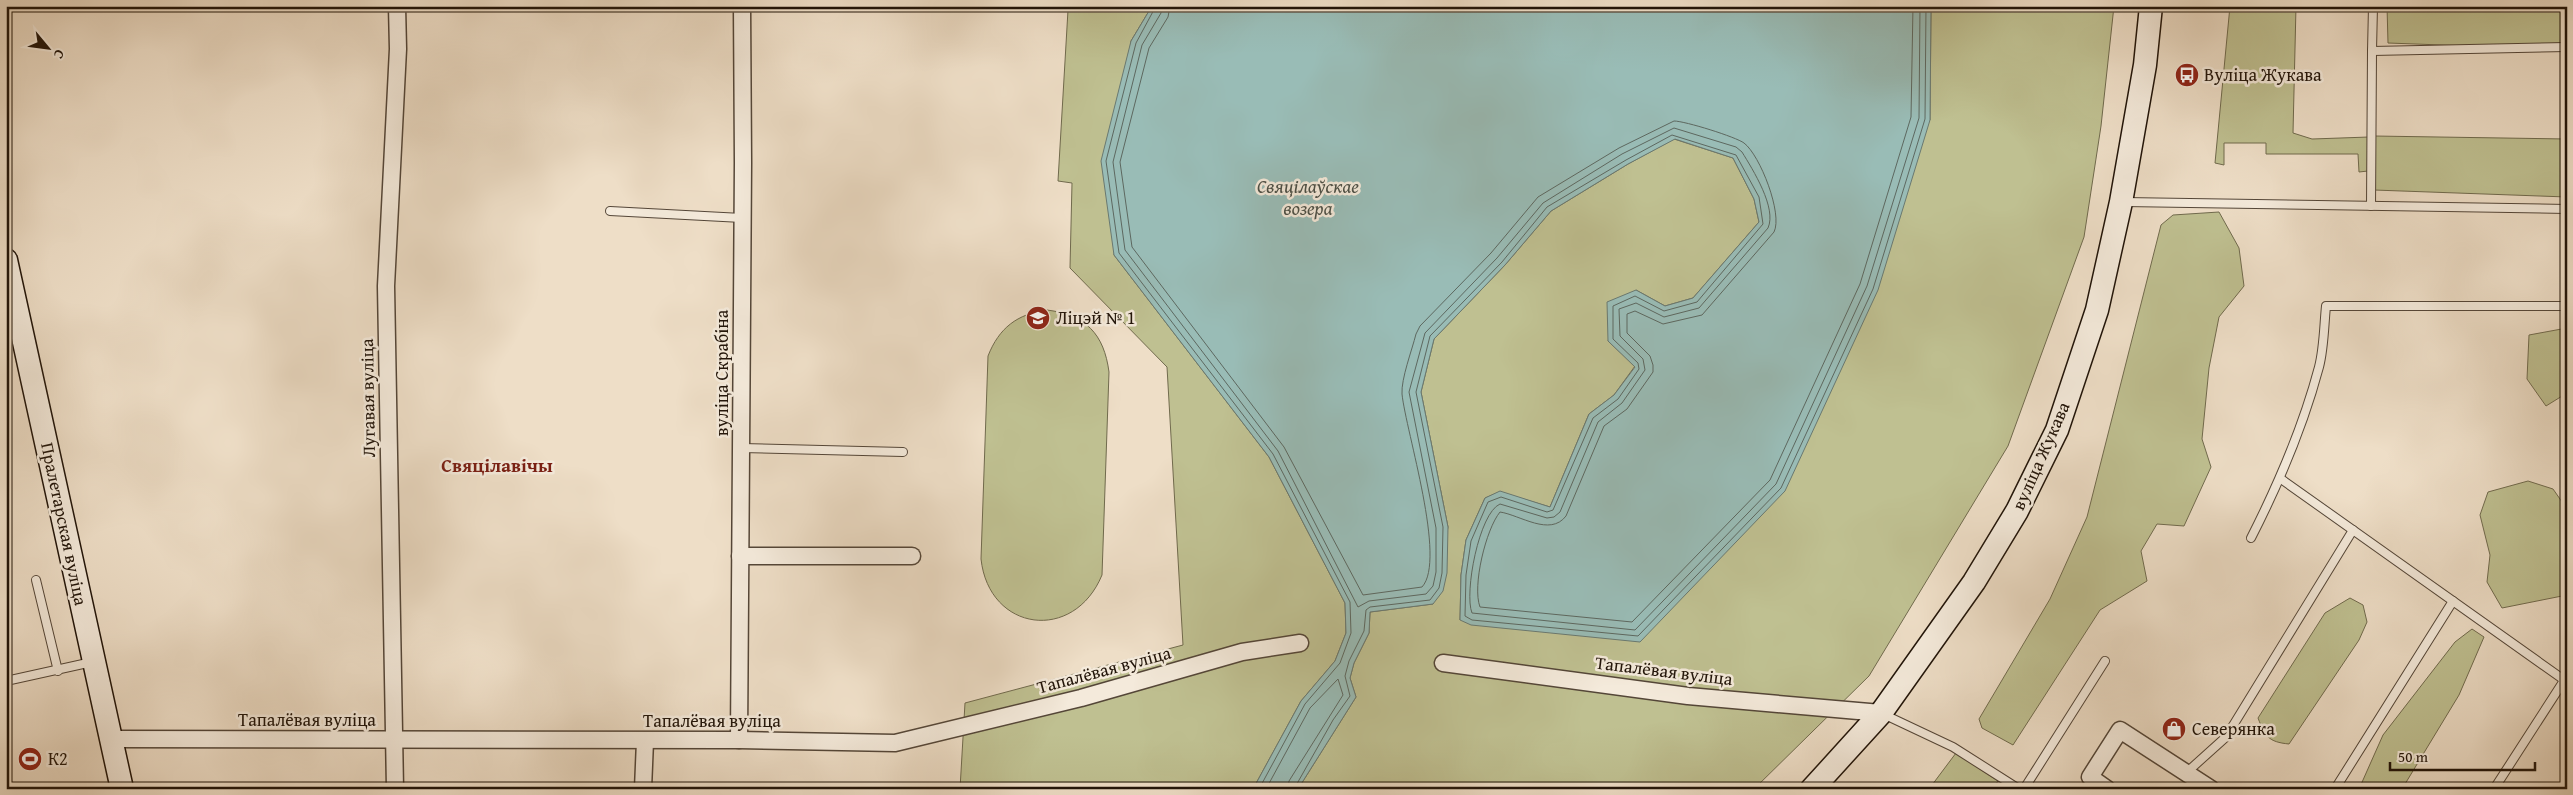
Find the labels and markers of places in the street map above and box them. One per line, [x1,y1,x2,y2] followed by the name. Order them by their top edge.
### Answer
[2204,61,2322,88] place label: Вуліца Жукава
[2174,62,2200,88] bus stop icon: Вуліца Жукава
[1056,304,1135,331] place label: Ліцэй № 1
[1025,305,1051,331] school or university icon: Ліцэй № 1
[2192,715,2275,742] place label: Северянка
[2161,716,2187,742] shop icon: Северянка
[48,745,68,772] place label: К2
[17,746,43,772] sports icon: К2

